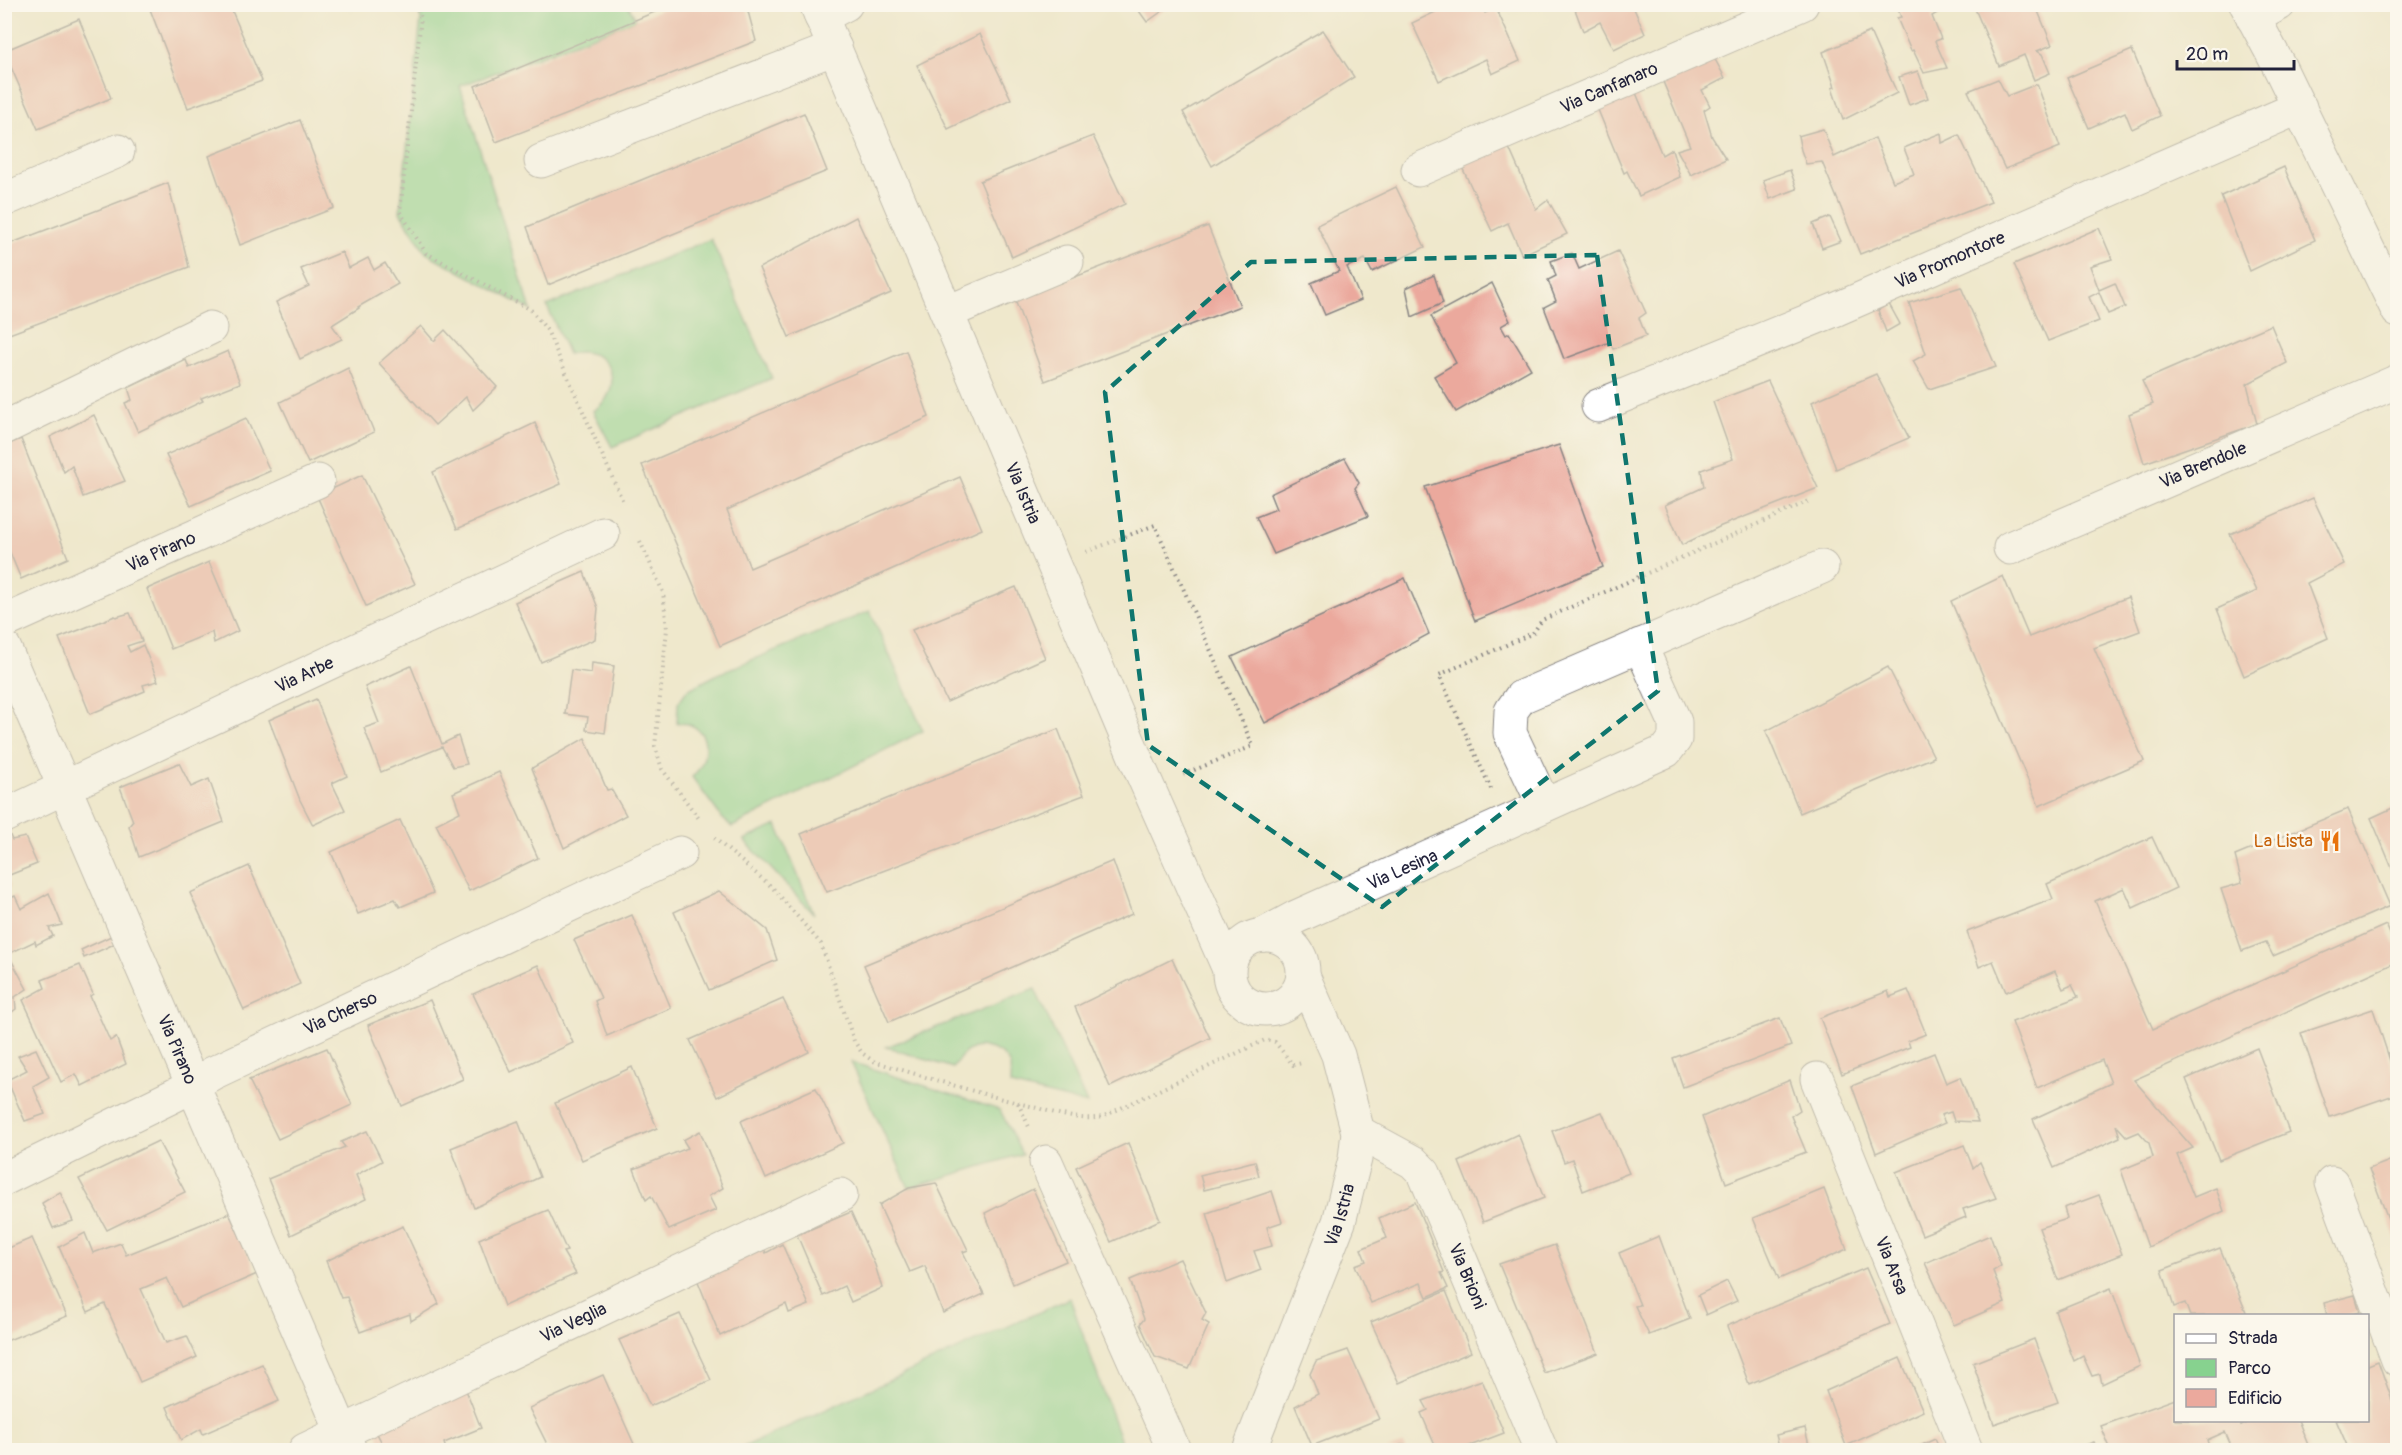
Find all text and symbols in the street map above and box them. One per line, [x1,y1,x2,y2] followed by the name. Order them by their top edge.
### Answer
[2177,33,2294,71] scale bar
[2186,43,2228,66] text: 20 m
[1557,57,1662,119] street label: Via Canfanaro
[1891,226,2009,294] street label: Via Promontore
[2156,437,2250,494] street label: Via Brendole
[999,459,1046,527] street label: Via Istria
[123,526,200,578] street label: Via Pirano
[272,651,338,699] street label: Via Arbe
[2318,829,2342,853] restaurant icon: La Lista
[2254,830,2313,853] place label: La Lista
[1364,844,1441,896] street label: Via Lesina
[300,986,381,1041] street label: Via Cherso
[152,1011,202,1088] street label: Via Pirano
[1319,1181,1360,1250] street label: Via Istria
[1869,1233,1913,1298] street label: Via Arsa
[1443,1240,1491,1312] street label: Via Brioni
[536,1297,610,1348] street label: Via Veglia
[2174,1314,2369,1422] legend
[2228,1327,2278,1350] text: Strada
[2228,1357,2271,1380] text: Parco
[2228,1387,2282,1410] text: Edificio

